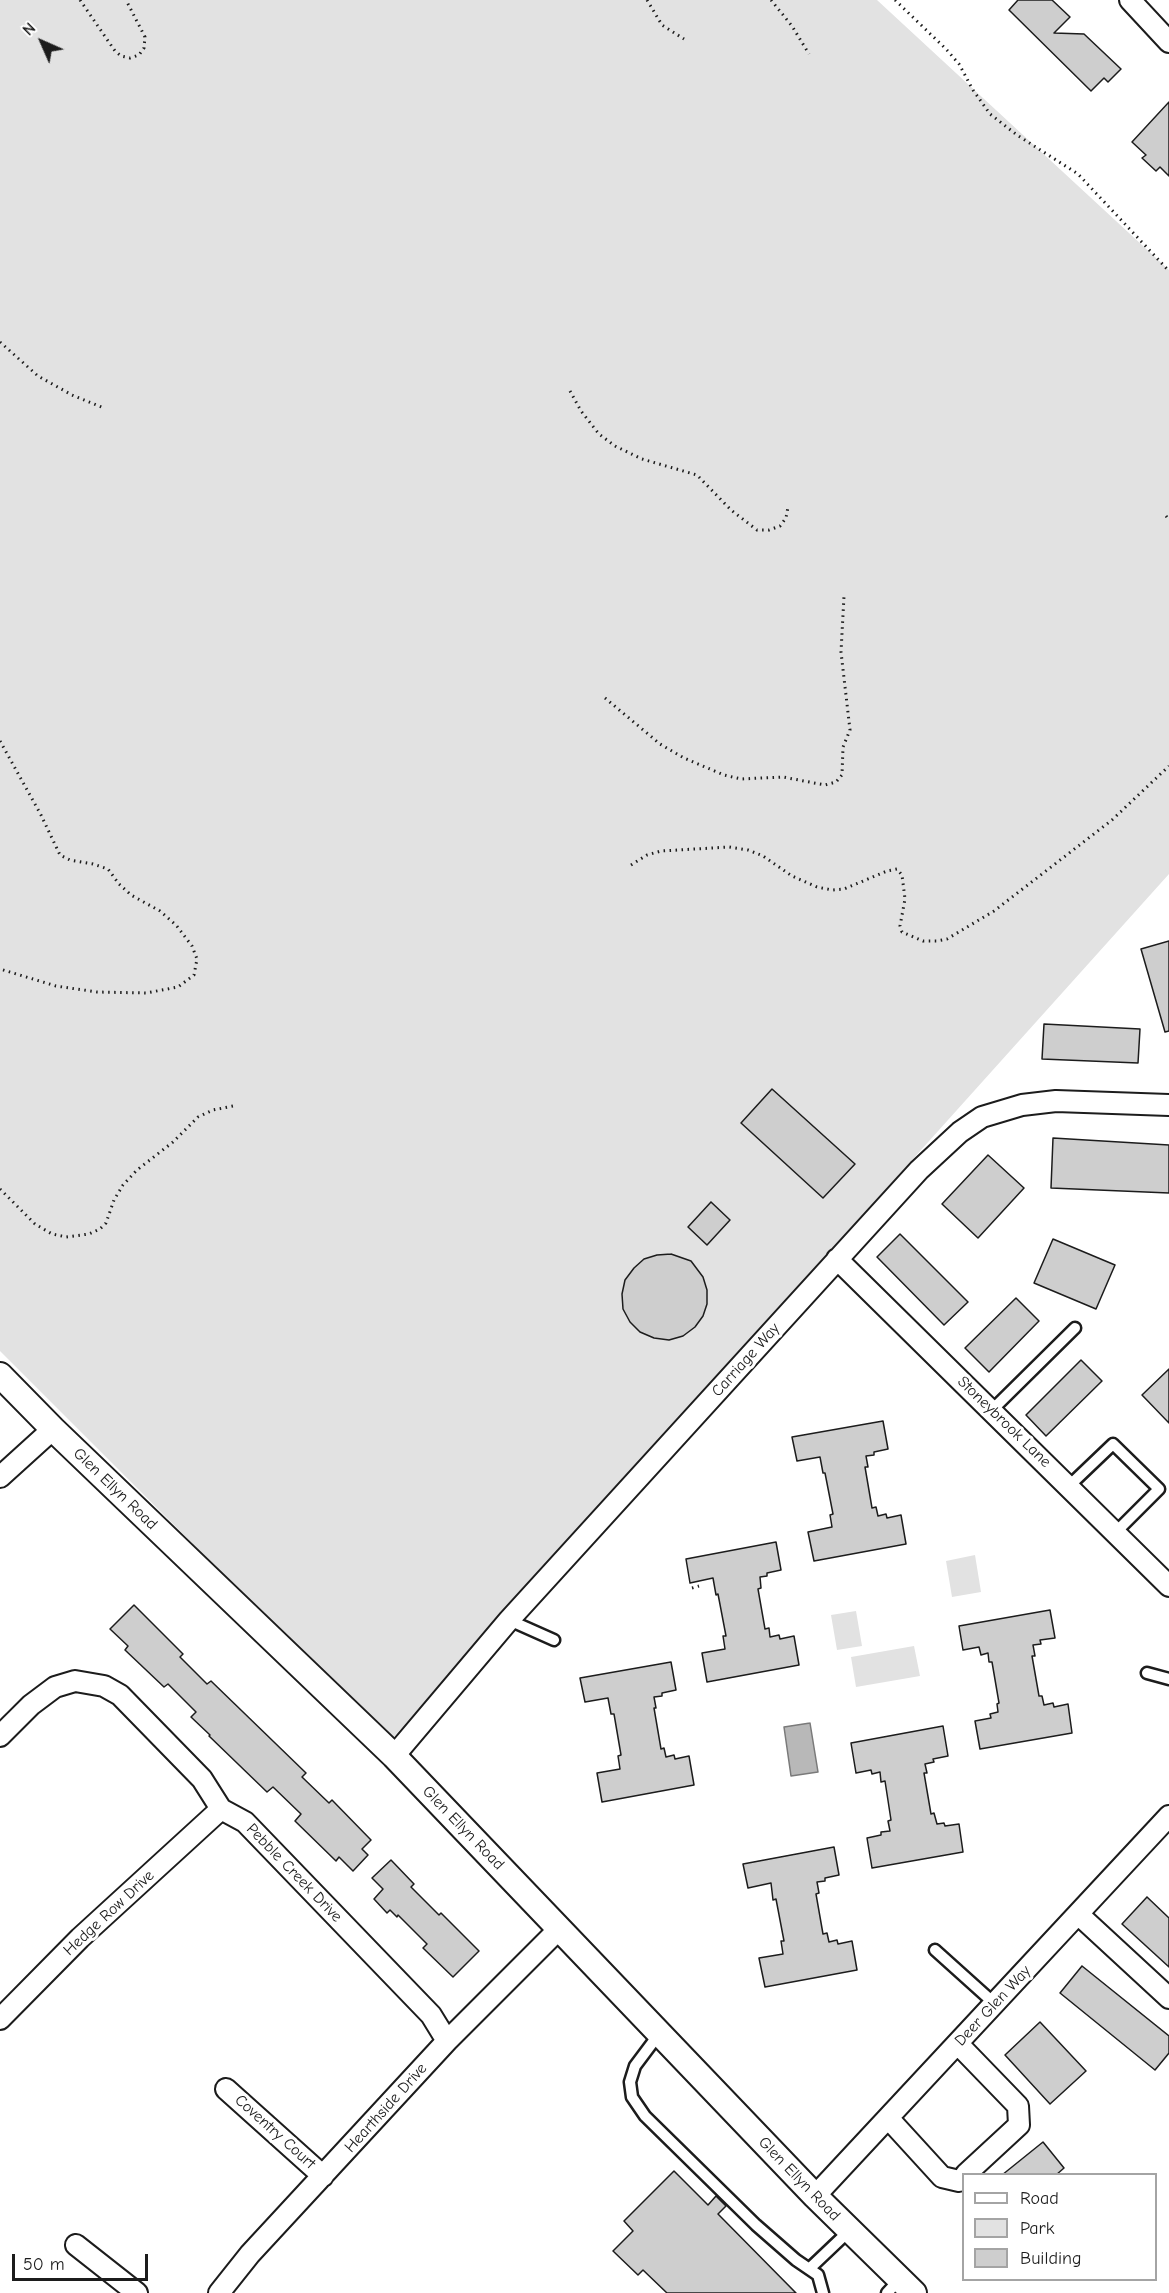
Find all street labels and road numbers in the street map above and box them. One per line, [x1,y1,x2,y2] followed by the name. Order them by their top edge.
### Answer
[708,1319,784,1401] street label: Carriage Way
[953,1372,1055,1472] street label: Stoneybrook Lane
[69,1444,161,1534] street label: Glen Ellyn Road
[418,1782,508,1874] street label: Glen Ellyn Road
[242,1820,346,1926] street label: Pebble Creek Drive
[60,1866,158,1960] street label: Hedge Row Drive
[951,1962,1035,2050] street label: Deer Glen Way
[341,2059,431,2157] street label: Hearthside Drive
[231,2091,319,2173] street label: Coventry Court
[754,2133,844,2225] street label: Glen Ellyn Road

